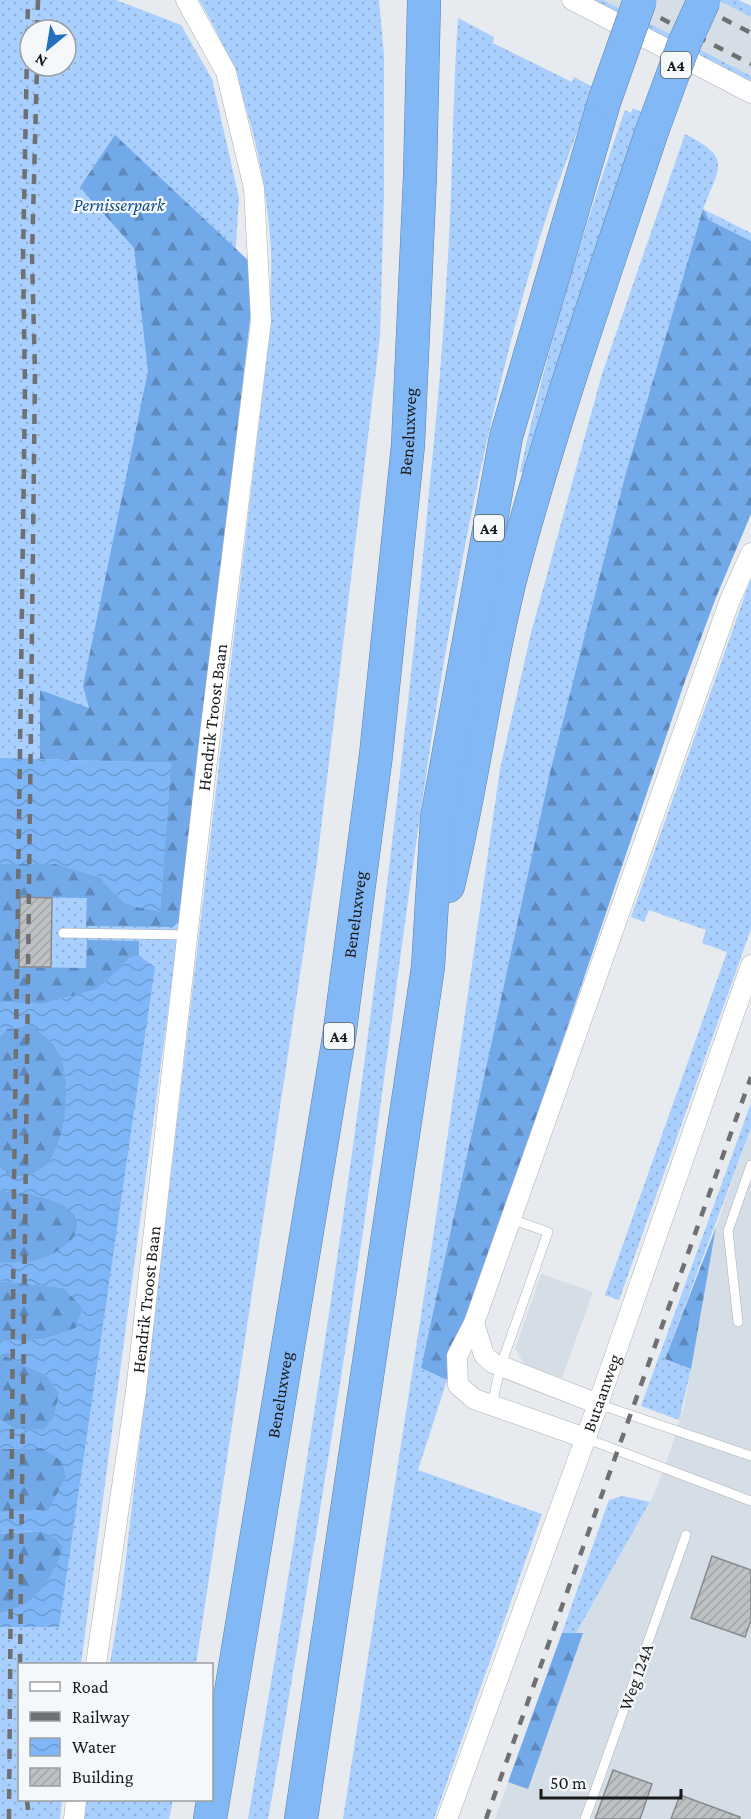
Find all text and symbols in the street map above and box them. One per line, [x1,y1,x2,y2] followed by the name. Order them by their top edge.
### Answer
[18,18,78,78] north arrow
[32,50,50,71] text: N
[661,52,691,78] road number: A4
[73,195,166,215] park label: Pernisserpark
[395,387,421,476] street label: Beneluxweg
[474,515,504,541] road number: A4
[194,642,231,792] street label: Hendrik Troost Baan
[339,870,371,959] street label: Beneluxweg
[324,1023,354,1049] road number: A4
[128,1224,165,1374] street label: Hendrik Troost Baan
[263,1350,297,1440] street label: Beneluxweg
[579,1351,625,1435] street label: Butaanweg
[615,1640,658,1713] street label: Weg 124A
[18,1663,213,1801] legend
[72,1677,109,1697] text: Road
[72,1707,130,1727] text: Railway
[72,1737,117,1757] text: Water
[541,1762,680,1800] scale bar
[72,1767,134,1787] text: Building
[550,1773,587,1793] text: 50 m

